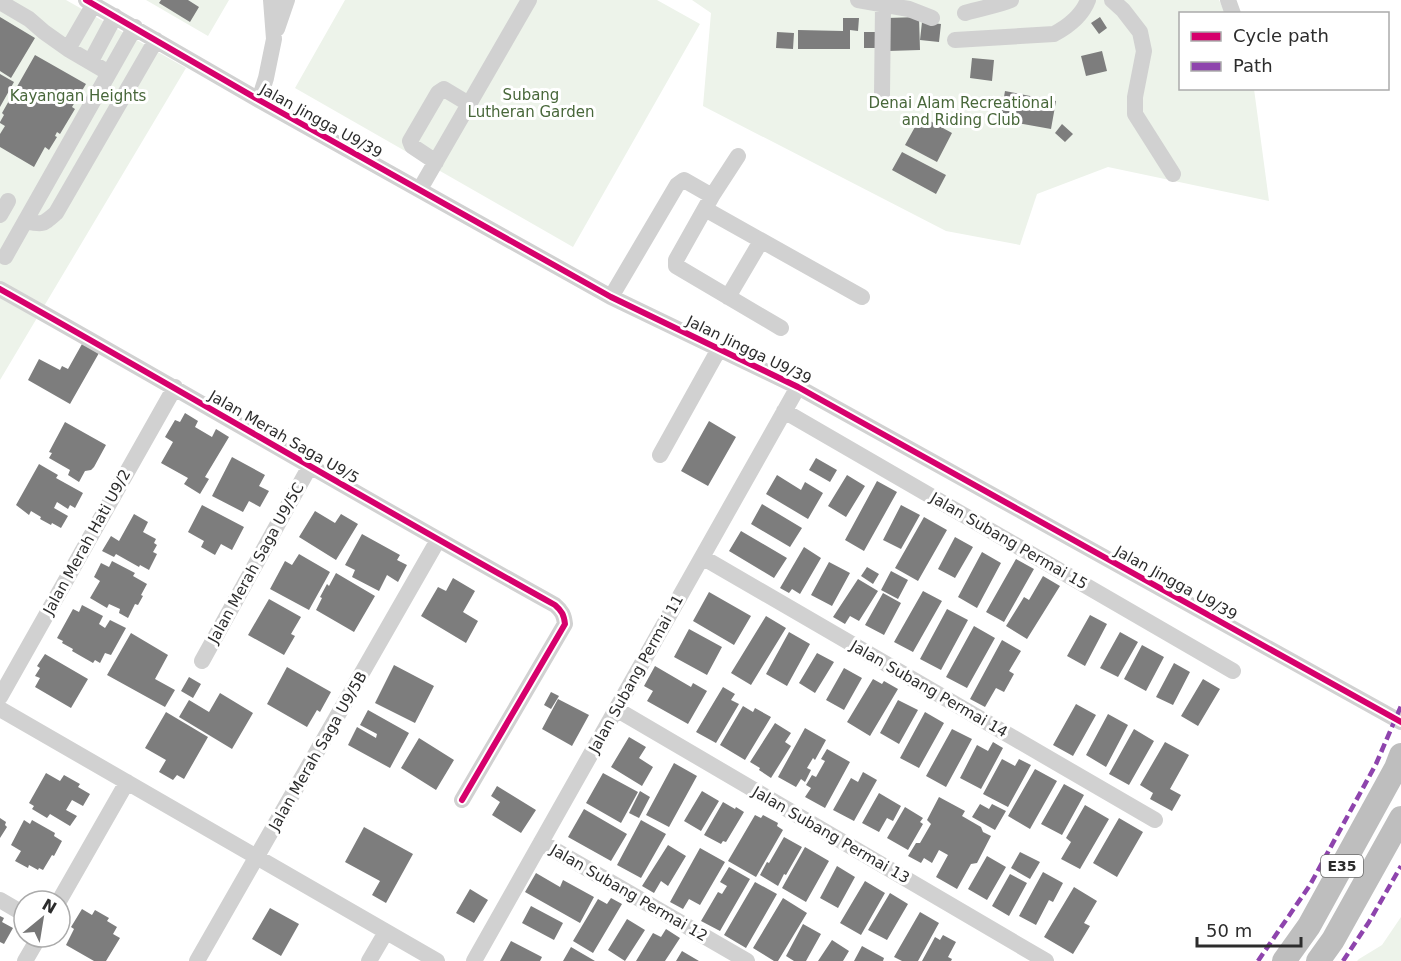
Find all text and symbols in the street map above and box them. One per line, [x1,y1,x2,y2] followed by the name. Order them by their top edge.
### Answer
[1179,12,1389,90] legend
[1233,25,1329,46] text: Cycle path
[1233,55,1273,76] text: Path
[256,79,385,162] street label: Jalan Jingga U9/39
[468,86,594,121] park label: Subang Lutheran Garden
[10,87,147,105] park label: Kayangan Heights
[869,94,1054,129] park label: Denai Alam Recreational and Riding Club
[683,311,815,388] street label: Jalan Jingga U9/39
[205,386,362,487] street label: Jalan Merah Saga U9/5
[39,466,134,619] street label: Jalan Merah Hati U9/2
[204,480,308,647] street label: Jalan Merah Saga U9/5C
[926,488,1091,593] street label: Jalan Subang Permai 15
[1111,541,1240,624] street label: Jalan Jingga U9/39
[584,592,687,757] street label: Jalan Subang Permai 11
[846,636,1011,741] street label: Jalan Subang Permai 14
[265,668,371,835] street label: Jalan Merah Saga U9/5B
[748,782,913,887] street label: Jalan Subang Permai 13
[546,840,711,945] street label: Jalan Subang Permai 12
[1321,855,1363,877] road number: E35
[12,889,72,949] north arrow
[39,895,60,918] text: N
[1197,910,1300,948] scale bar
[1206,920,1252,941] text: 50 m

